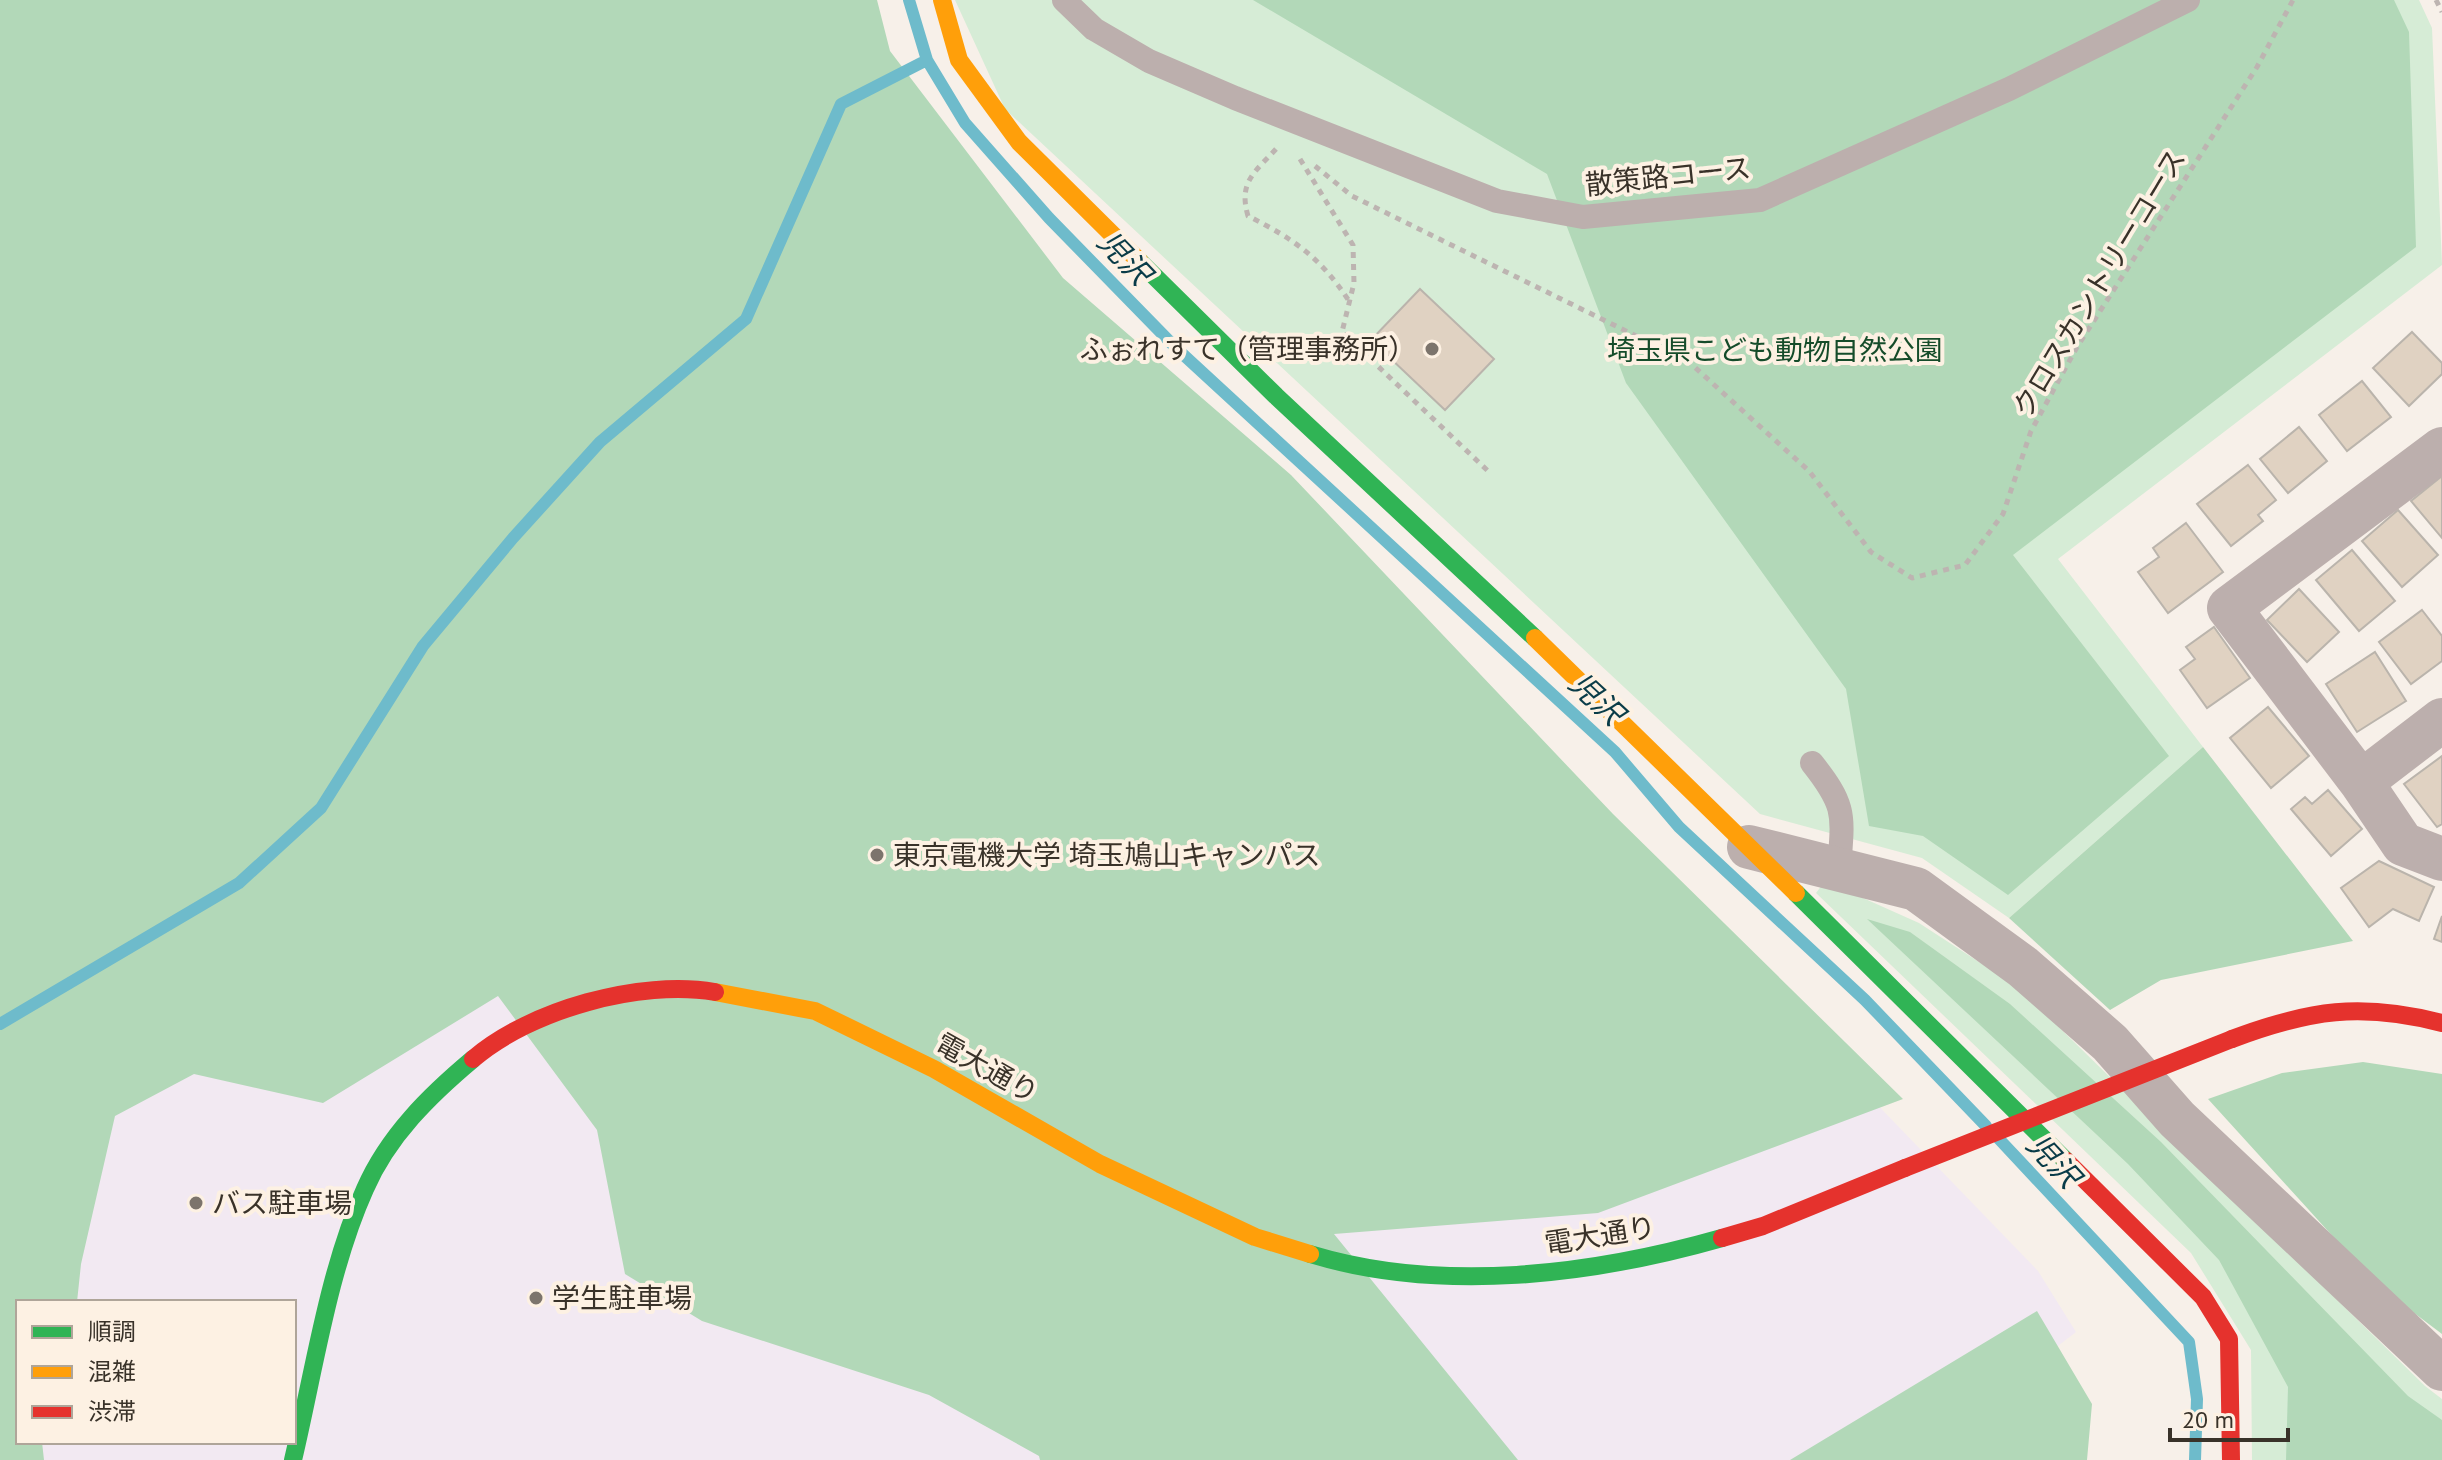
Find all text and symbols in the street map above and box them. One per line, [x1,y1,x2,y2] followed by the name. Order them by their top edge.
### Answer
[2004,142,2193,424] street label: クロスカントリーコース
[1583,148,1753,203] street label: 散策路コース
[1090,222,1163,295] water label: 児沢
[1080,330,1416,367] place label: ふぉれすて（管理事務所）
[1607,331,1943,368] park label: 埼玉県こども動物自然公園
[1423,340,1441,358] marker: ふぉれすて（管理事務所）
[1562,663,1635,735] water label: 児沢
[893,836,1320,873] place label: 東京電機大学 埼玉鳩山キャンパス
[868,846,886,864] marker: 東京電機大学 埼玉鳩山キャンパス
[929,1024,1045,1111] street label: 電大通り
[2019,1125,2092,1198] water label: 児沢
[212,1184,352,1221] place label: バス駐車場
[187,1194,205,1212] marker: バス駐車場
[1542,1207,1658,1262] street label: 電大通り
[552,1279,692,1316] place label: 学生駐車場
[527,1289,545,1307] marker: 学生駐車場
[16,1300,296,1444] legend
[88,1316,136,1347] text: 順調
[88,1356,136,1387] text: 混雑
[2170,1392,2288,1442] scale bar
[88,1396,136,1427] text: 渋滞
[2182,1404,2234,1435] text: 20 m

